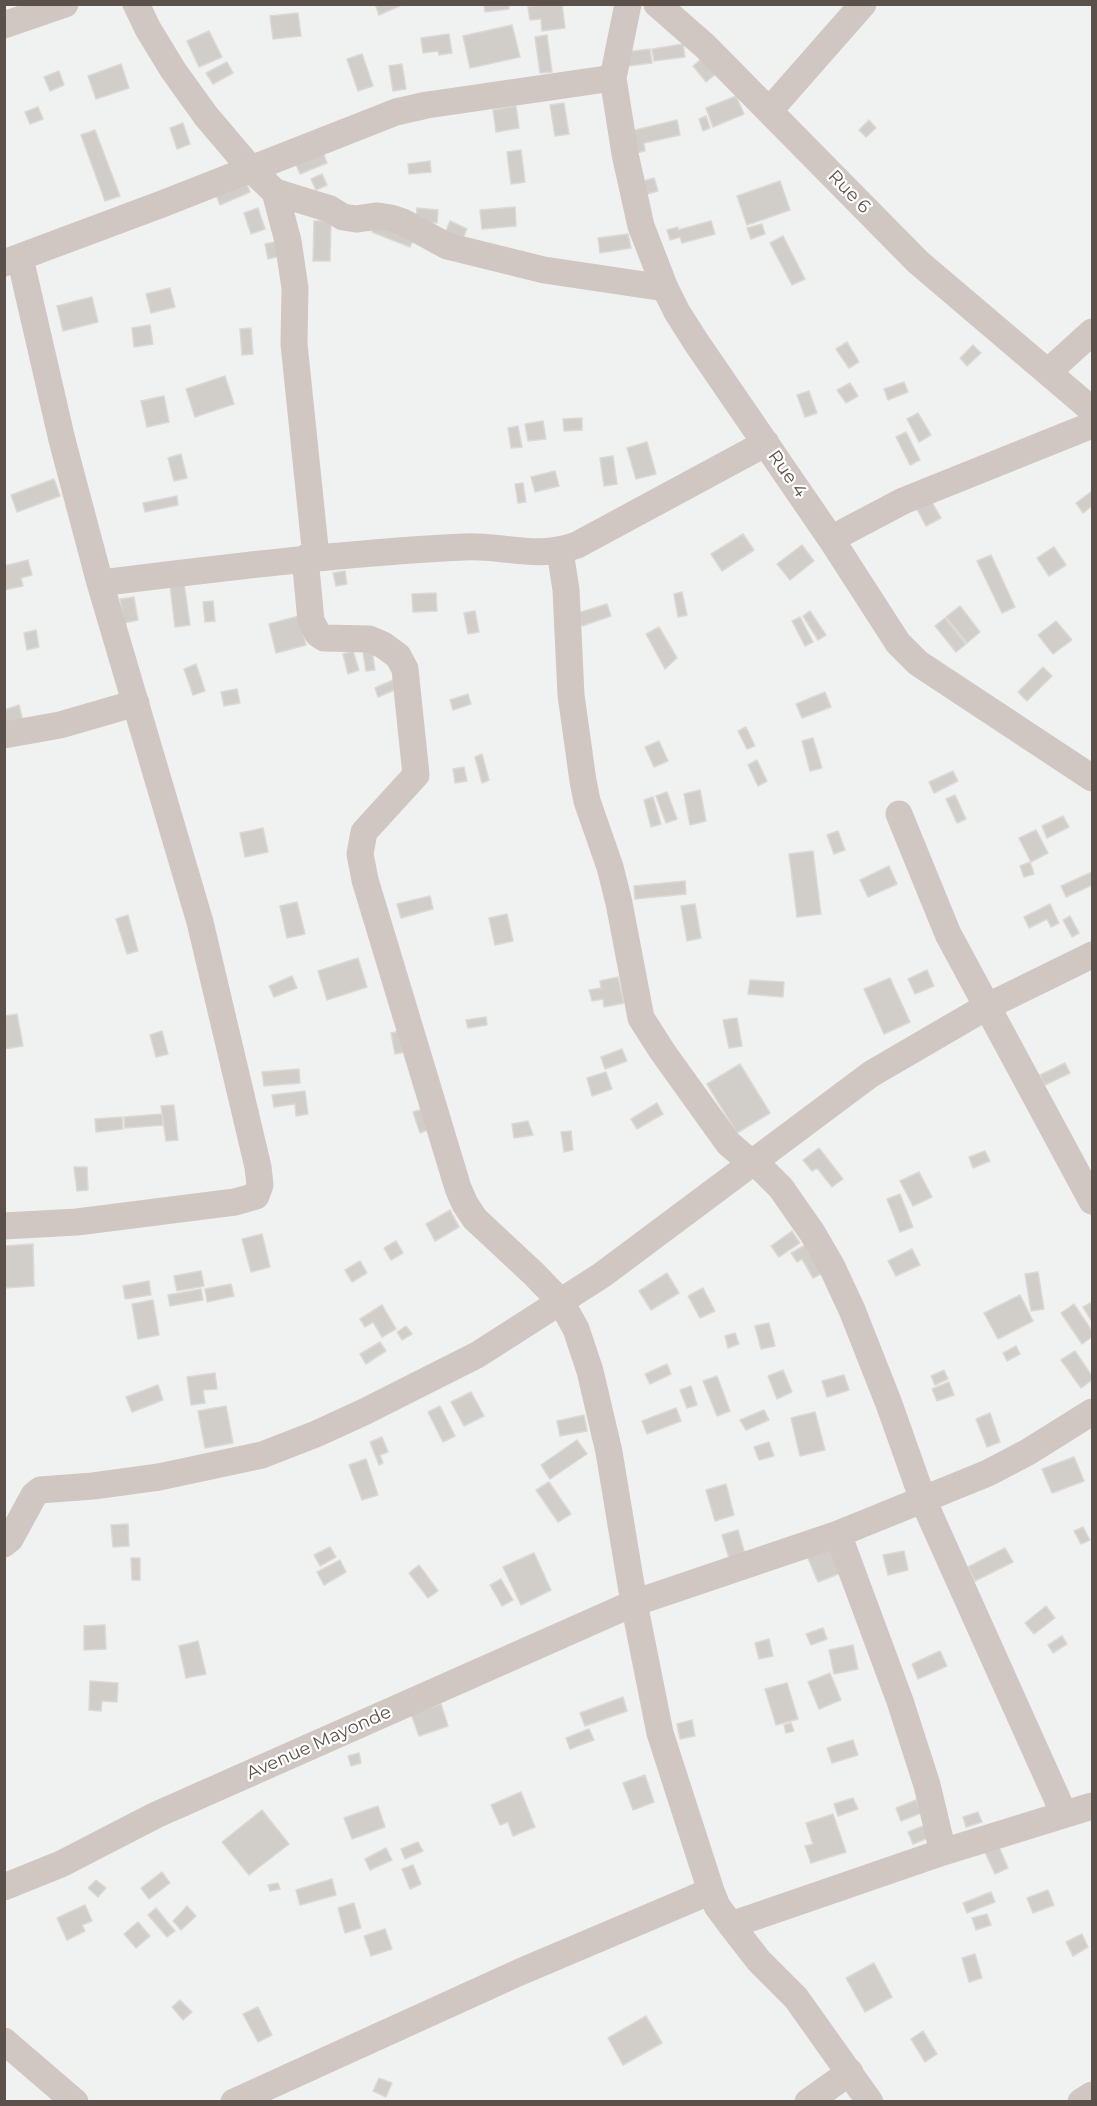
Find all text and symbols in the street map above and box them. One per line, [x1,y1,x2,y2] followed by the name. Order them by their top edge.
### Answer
[823,166,875,218] street label: Rue 6
[763,446,811,502] street label: Rue 4
[243,1701,395,1785] street label: Avenue Mayonde

